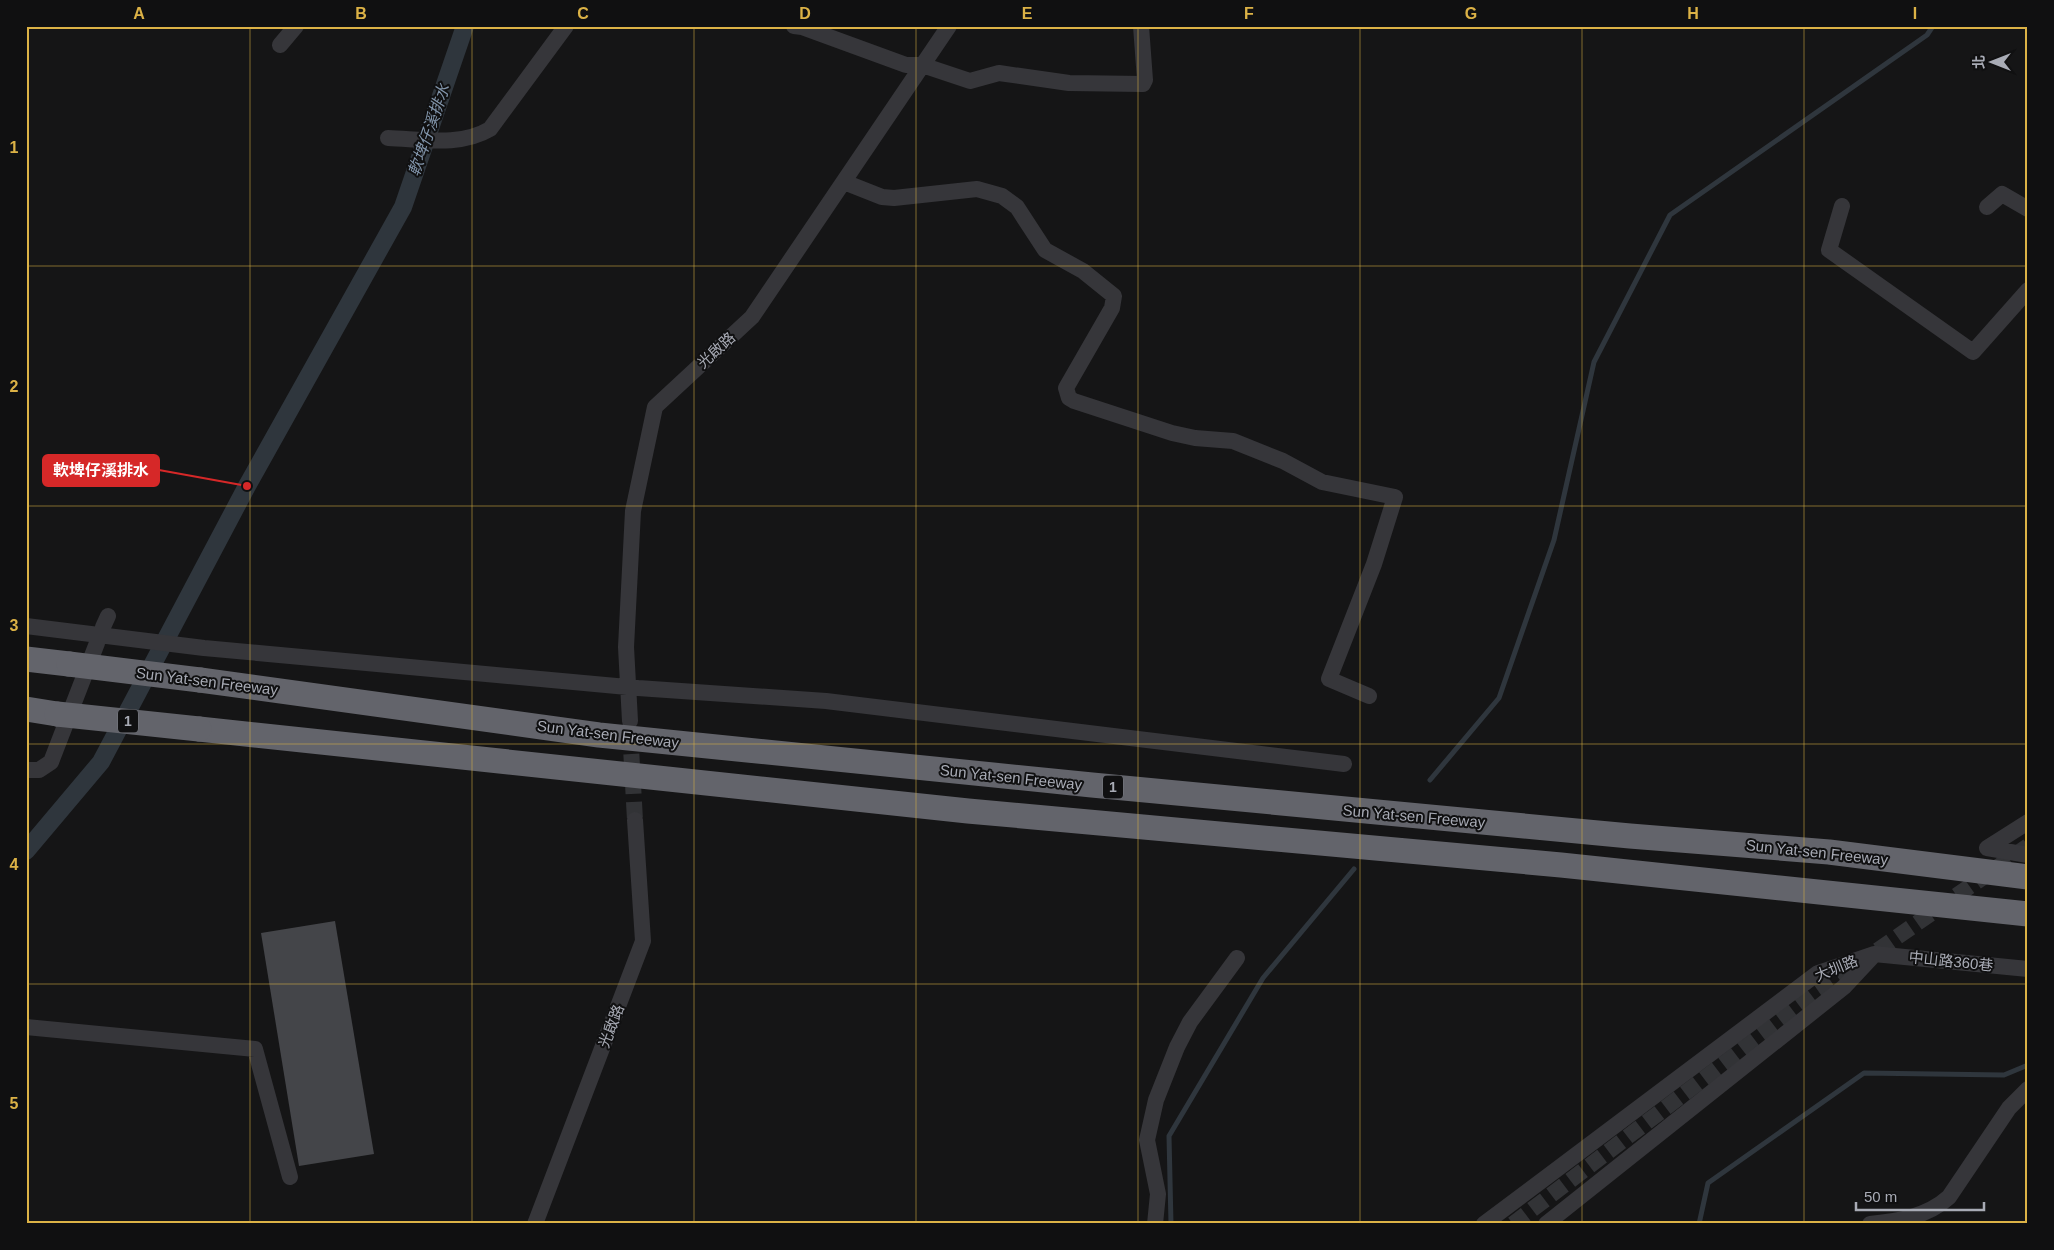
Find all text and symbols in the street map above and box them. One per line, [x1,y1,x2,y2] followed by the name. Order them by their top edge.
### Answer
[133,5,145,22] text: A
[355,5,367,22] text: B
[577,5,589,22] text: C
[799,5,811,22] text: D
[1022,5,1033,22] text: E
[1244,5,1254,22] text: F
[1465,5,1477,22] text: G
[1687,5,1699,22] text: H
[1913,5,1917,22] text: I
[1966,38,2016,88] north arrow
[1971,55,1987,69] text: 北
[405,81,453,178] water label: 軟埤仔溪排水
[10,139,19,156] text: 1
[694,328,738,372] street label: 光啟路
[10,378,19,395] text: 2
[43,455,159,486] callout: 軟埤仔溪排水
[53,461,149,479] text: 軟埤仔溪排水
[10,617,19,634] text: 3
[135,664,279,698] street label: Sun Yat-sen Freeway
[118,709,138,732] road number: 1
[536,717,680,751] street label: Sun Yat-sen Freeway
[939,761,1083,793] street label: Sun Yat-sen Freeway
[1103,776,1123,799] road number: 1
[1342,801,1486,831] street label: Sun Yat-sen Freeway
[1745,836,1889,868] street label: Sun Yat-sen Freeway
[10,856,19,873] text: 4
[1908,948,1994,974] street label: 中山路360巷
[1812,952,1860,984] street label: 大圳路
[595,1002,627,1050] street label: 光啟路
[10,1095,19,1112] text: 5
[1856,1180,1984,1212] scale bar
[1864,1188,1897,1205] text: 50 m

